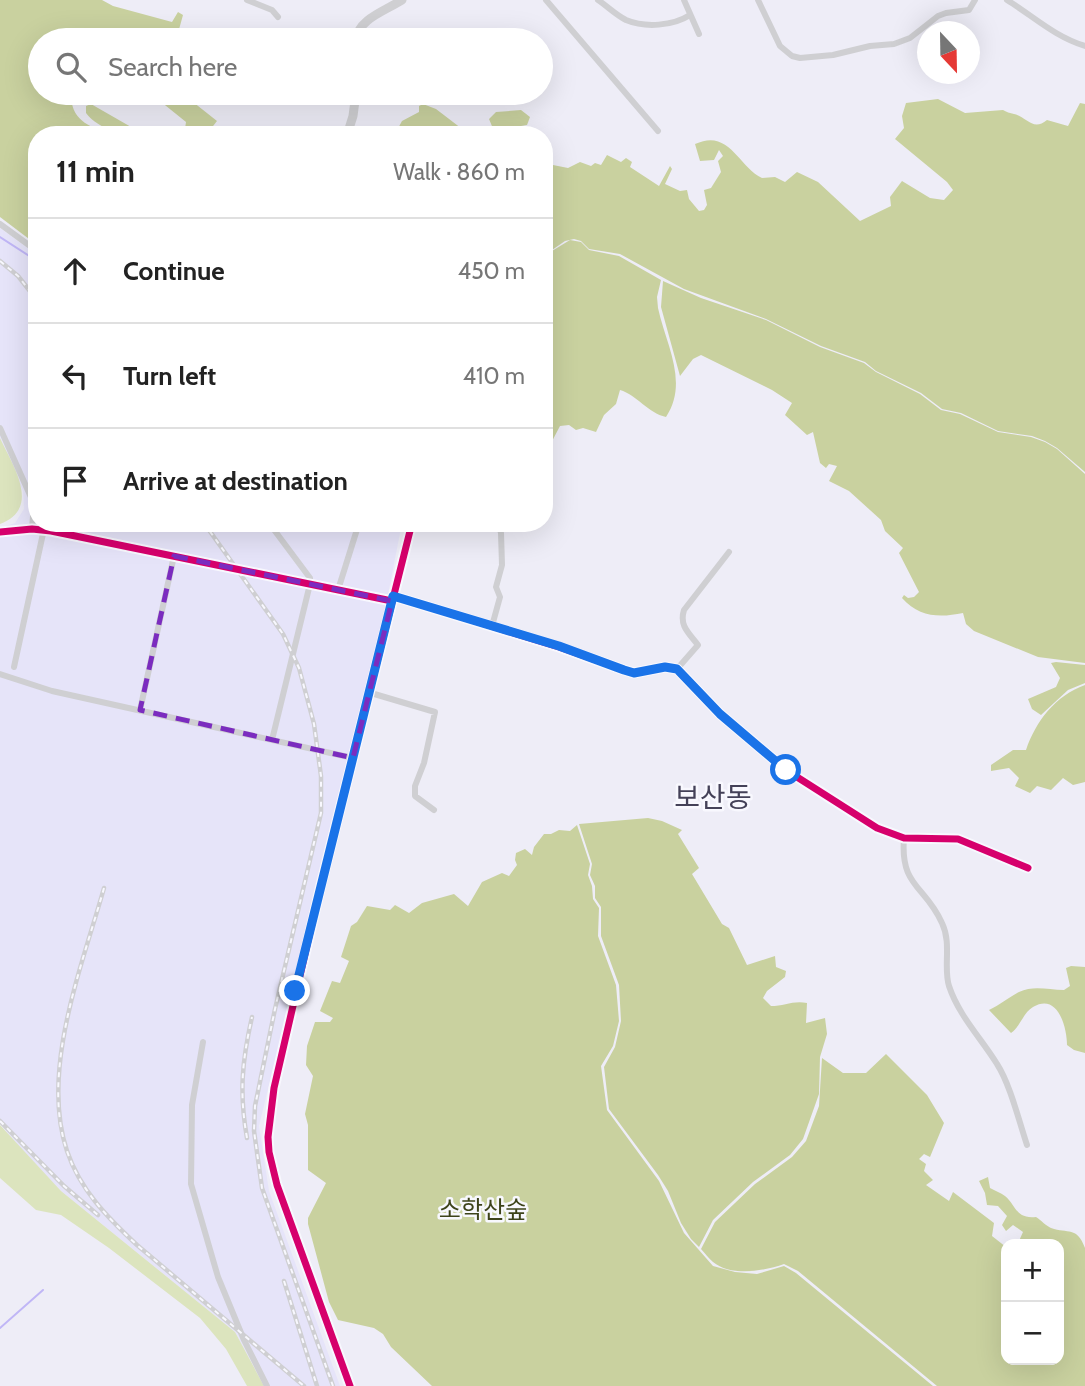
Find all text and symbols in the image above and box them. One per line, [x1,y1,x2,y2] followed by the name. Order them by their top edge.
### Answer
[917,21,980,84] north arrow
[28,28,553,105] search box
[52,48,90,86] icon: search
[108,51,237,83] text: Search here
[56,153,135,190] text: 11 min
[393,158,525,186] text: Walk · 860 m
[56,252,94,290] icon: ahead
[123,255,225,287] text: Continue
[458,257,525,285] text: 450 m
[56,357,94,395] icon: left
[123,360,216,392] text: Turn left
[463,362,525,390] text: 410 m
[56,462,94,500] icon: arrive
[123,465,348,497] text: Arrive at destination
[770,754,801,785] route start
[674,780,752,814] district label: 보산동
[279,975,310,1006] route end
[439,1195,527,1224] park label: 소학산숲
[1001,1239,1064,1365] map controls
[1001,1239,1064,1302] button: +
[1001,1302,1064,1365] button: −

